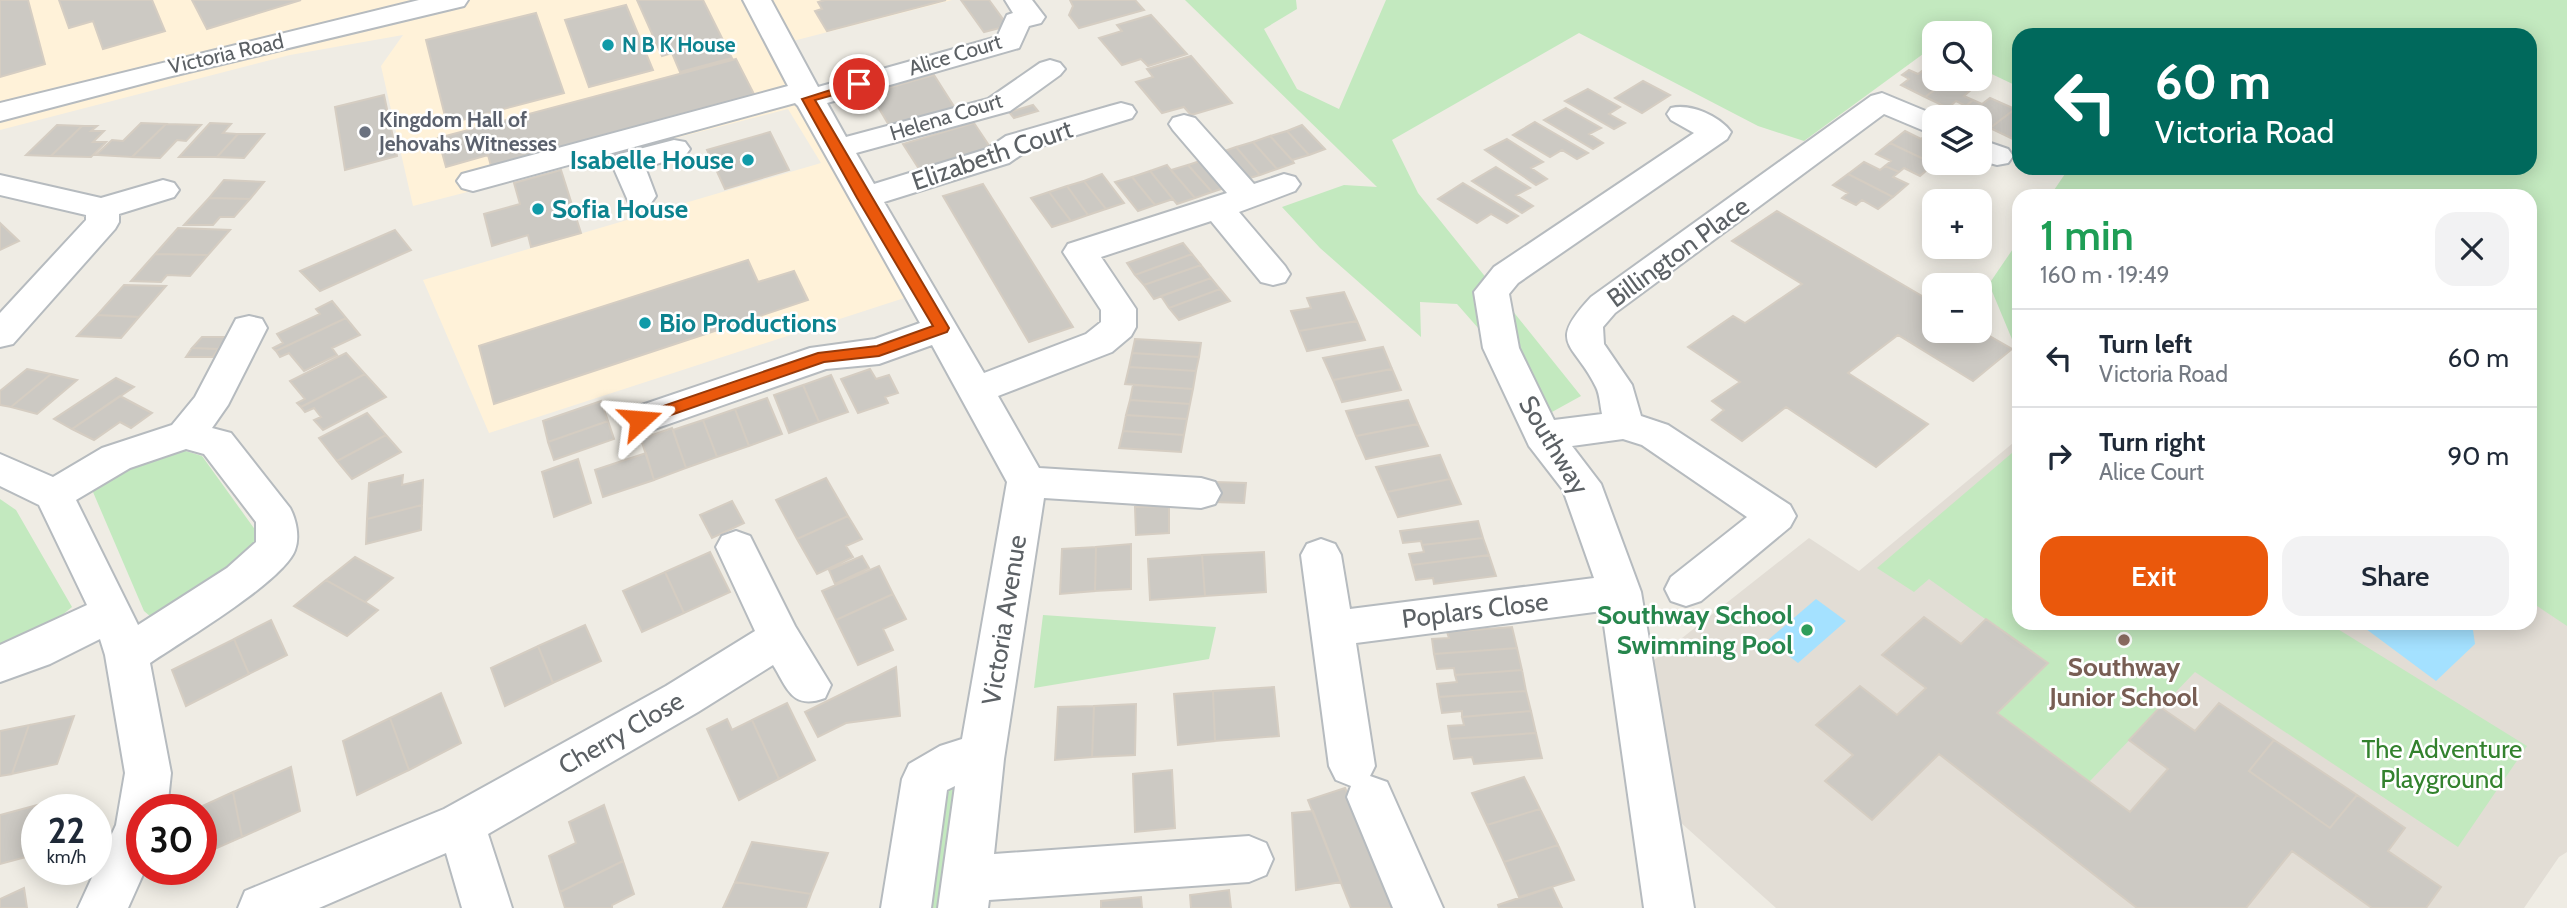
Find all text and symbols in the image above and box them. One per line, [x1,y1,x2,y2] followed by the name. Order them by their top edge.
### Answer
[1922,21,1992,343] map controls
[1922,21,1992,91] button: search
[166,28,286,79] street label: Victoria Road
[905,29,1004,81] street label: Alice Court
[622,32,736,57] place label: N B K House
[600,37,616,53] marker: N B K House
[2155,52,2271,111] text: 60 m
[829,54,889,114] pin
[2040,56,2131,147] icon: left
[840,65,878,103] icon: arrive
[887,88,1005,145] street label: Helena Court
[1922,105,1992,175] button: layers
[378,107,557,156] place label: Kingdom Hall of Jehovahs Witnesses
[907,112,1077,197] street label: Elizabeth Court
[2155,112,2334,151] text: Victoria Road
[357,124,373,140] marker: Kingdom Hall of Jehovahs Witnesses
[570,144,734,176] place label: Isabelle House
[740,152,756,168] marker: Isabelle House
[1922,189,1992,259] button: +
[1601,190,1755,314] street label: Billington Place
[552,193,688,225] place label: Sofia House
[530,201,546,217] marker: Sofia House
[2040,209,2134,261] text: 1 min
[2435,212,2509,286] button: close
[2040,261,2170,289] text: 160 m · 19:49
[1922,273,1992,343] button: −
[659,307,837,339] place label: Bio Productions
[637,315,653,331] marker: Bio Productions
[2099,328,2192,360] text: Turn left
[2040,339,2078,377] icon: left
[2447,342,2509,374] text: 60 m
[2099,360,2228,388] text: Victoria Road
[603,383,677,457] position arrow
[1512,390,1596,500] street label: Southway
[2099,426,2205,458] text: Turn right
[2040,437,2078,475] icon: right
[2447,440,2509,472] text: 90 m
[2099,458,2204,486] text: Alice Court
[975,533,1033,707] street label: Victoria Avenue
[2040,536,2268,616] button: Exit
[2282,536,2509,616] button: Share
[1400,585,1550,635] street label: Poplars Close
[1597,599,1793,661] place label: Southway School Swimming Pool
[1799,622,1815,638] marker: Southway School Swimming Pool
[2116,632,2132,648] marker: Southway Junior School
[2049,651,2199,713] place label: Southway Junior School
[553,684,689,782] street label: Cherry Close
[2362,733,2522,795] park label: The Adventure Playground
[126,794,217,885] speed limit sign: 30
[48,809,85,852] text: 22
[47,846,86,868] text: km/h

